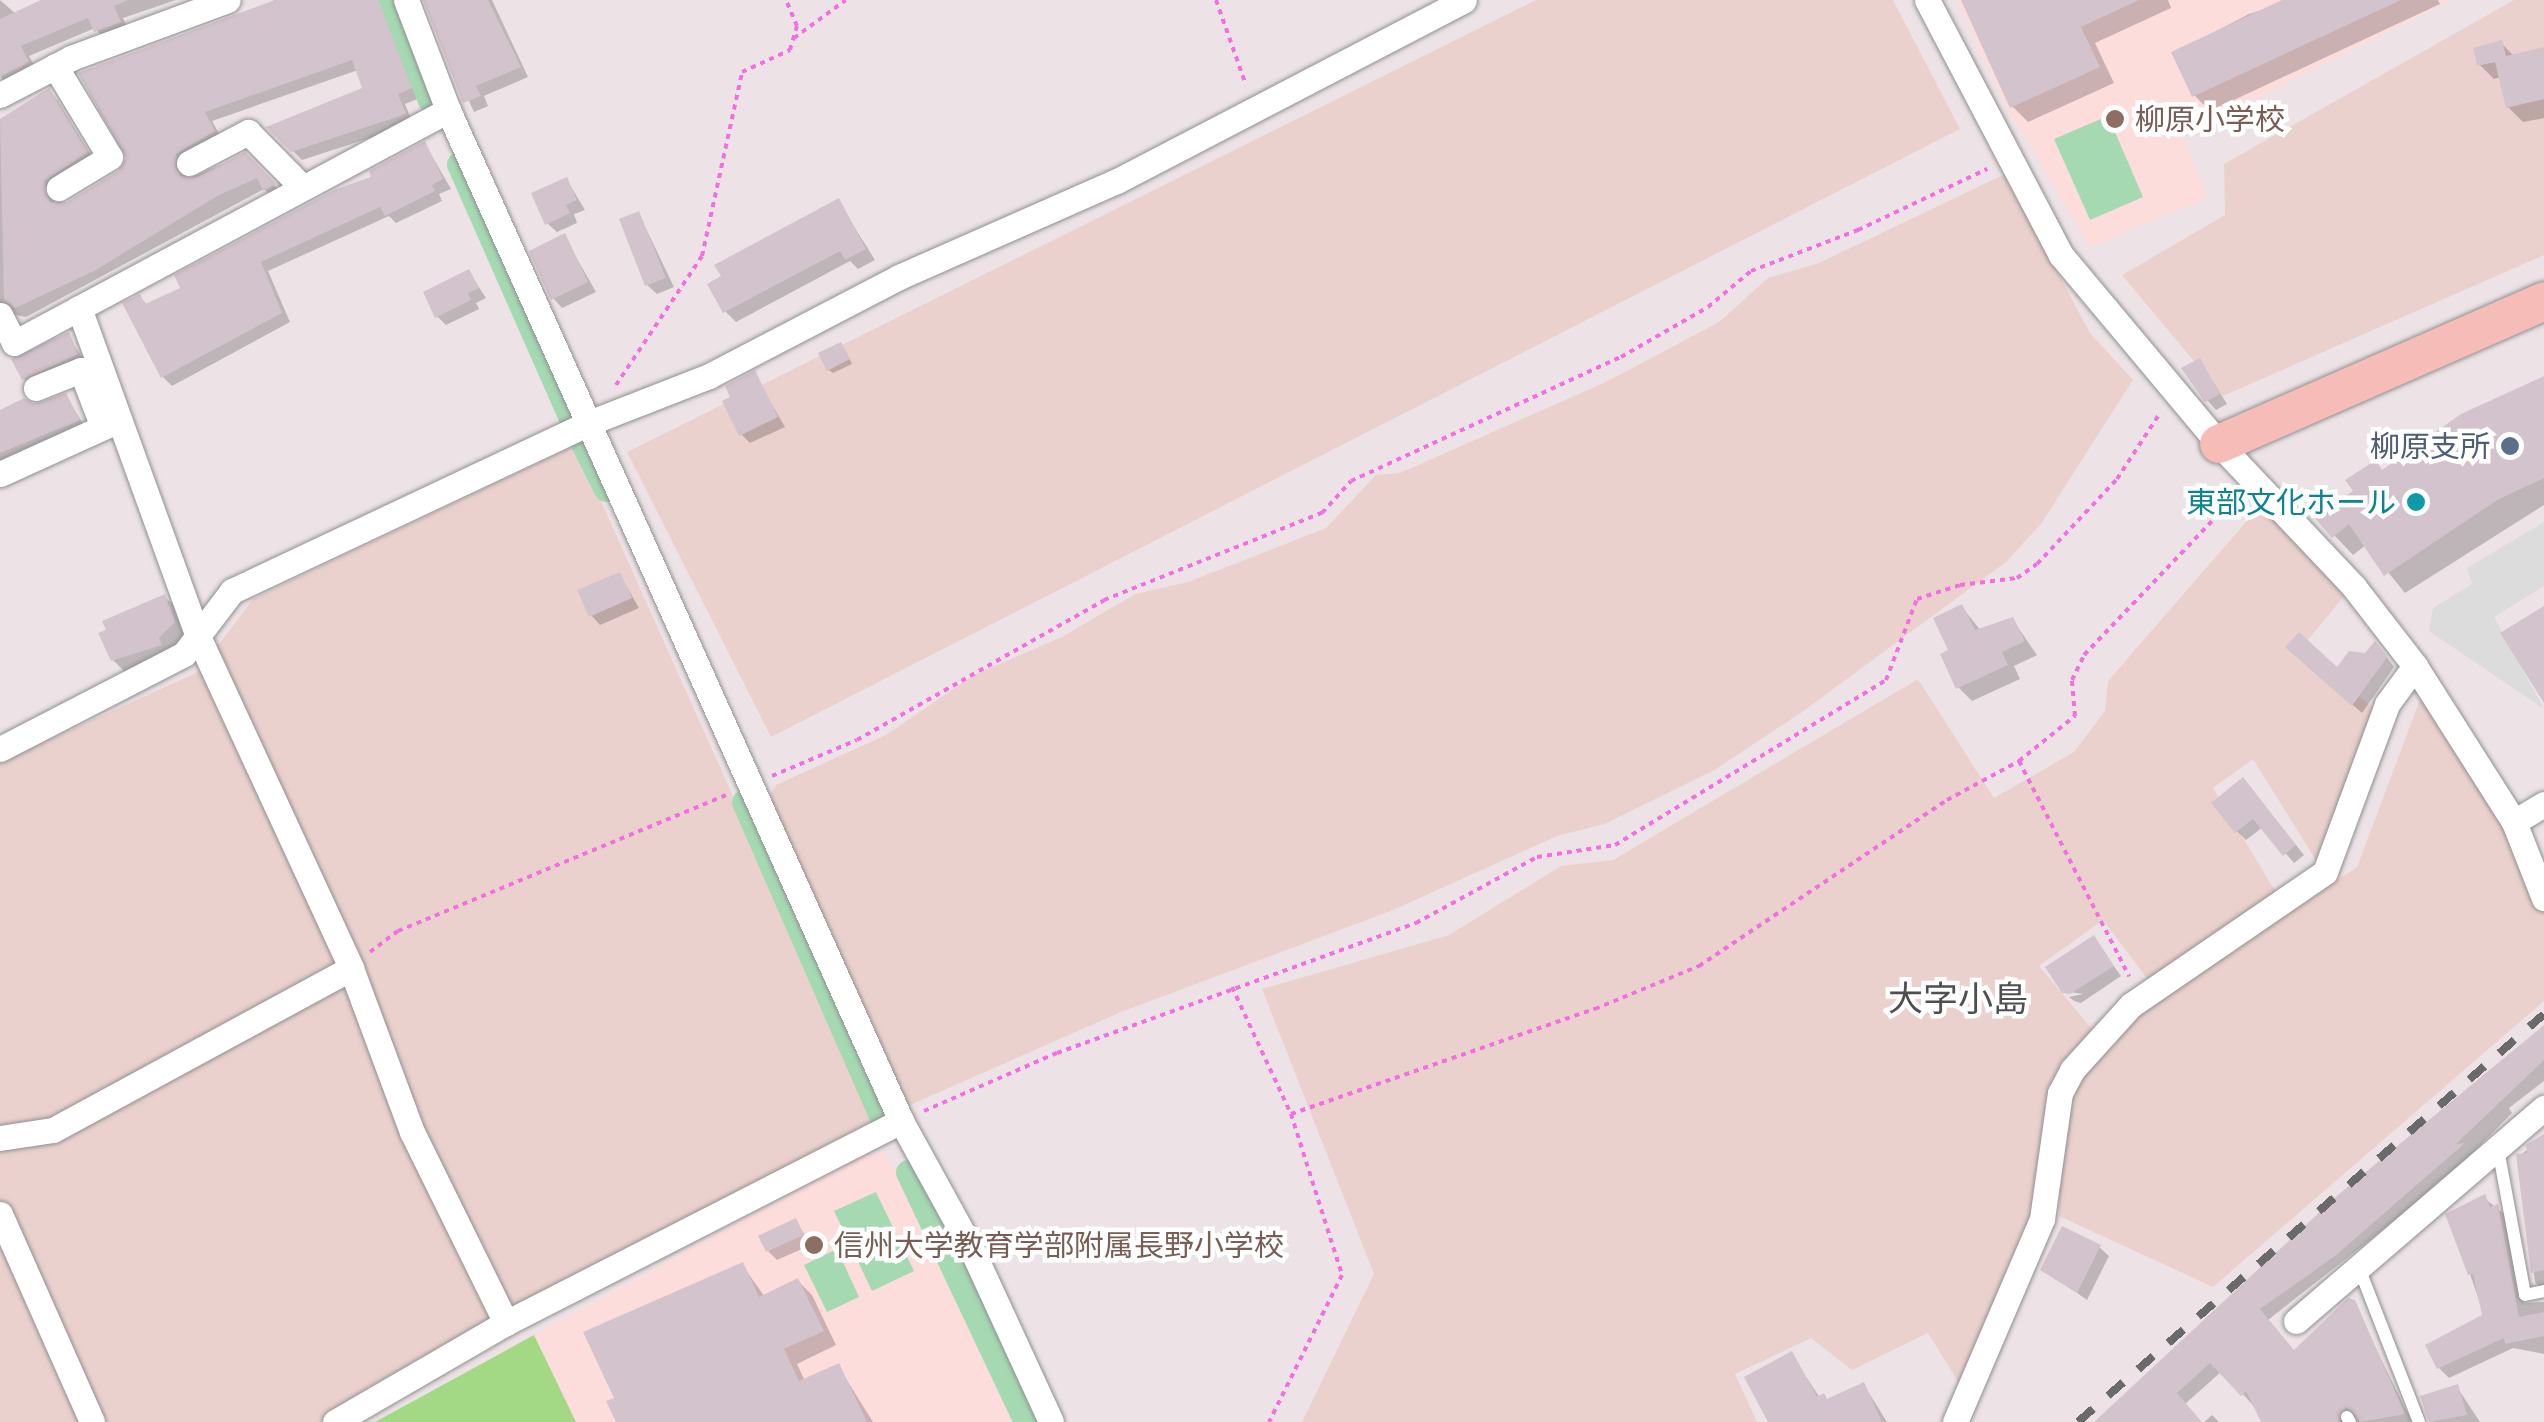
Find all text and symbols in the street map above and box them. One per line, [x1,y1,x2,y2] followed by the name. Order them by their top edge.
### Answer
[2135,101,2285,137] place label: 柳原小学校
[2104,108,2126,130] marker: 柳原小学校
[2370,428,2490,464] place label: 柳原支所
[2499,435,2521,457] marker: 柳原支所
[2186,484,2396,520] place label: 東部文化ホール
[2405,491,2427,513] marker: 東部文化ホール
[1888,977,2028,1019] district label: 大字小島
[834,1227,1284,1263] place label: 信州大学教育学部附属長野小学校
[803,1234,825,1256] marker: 信州大学教育学部附属長野小学校

